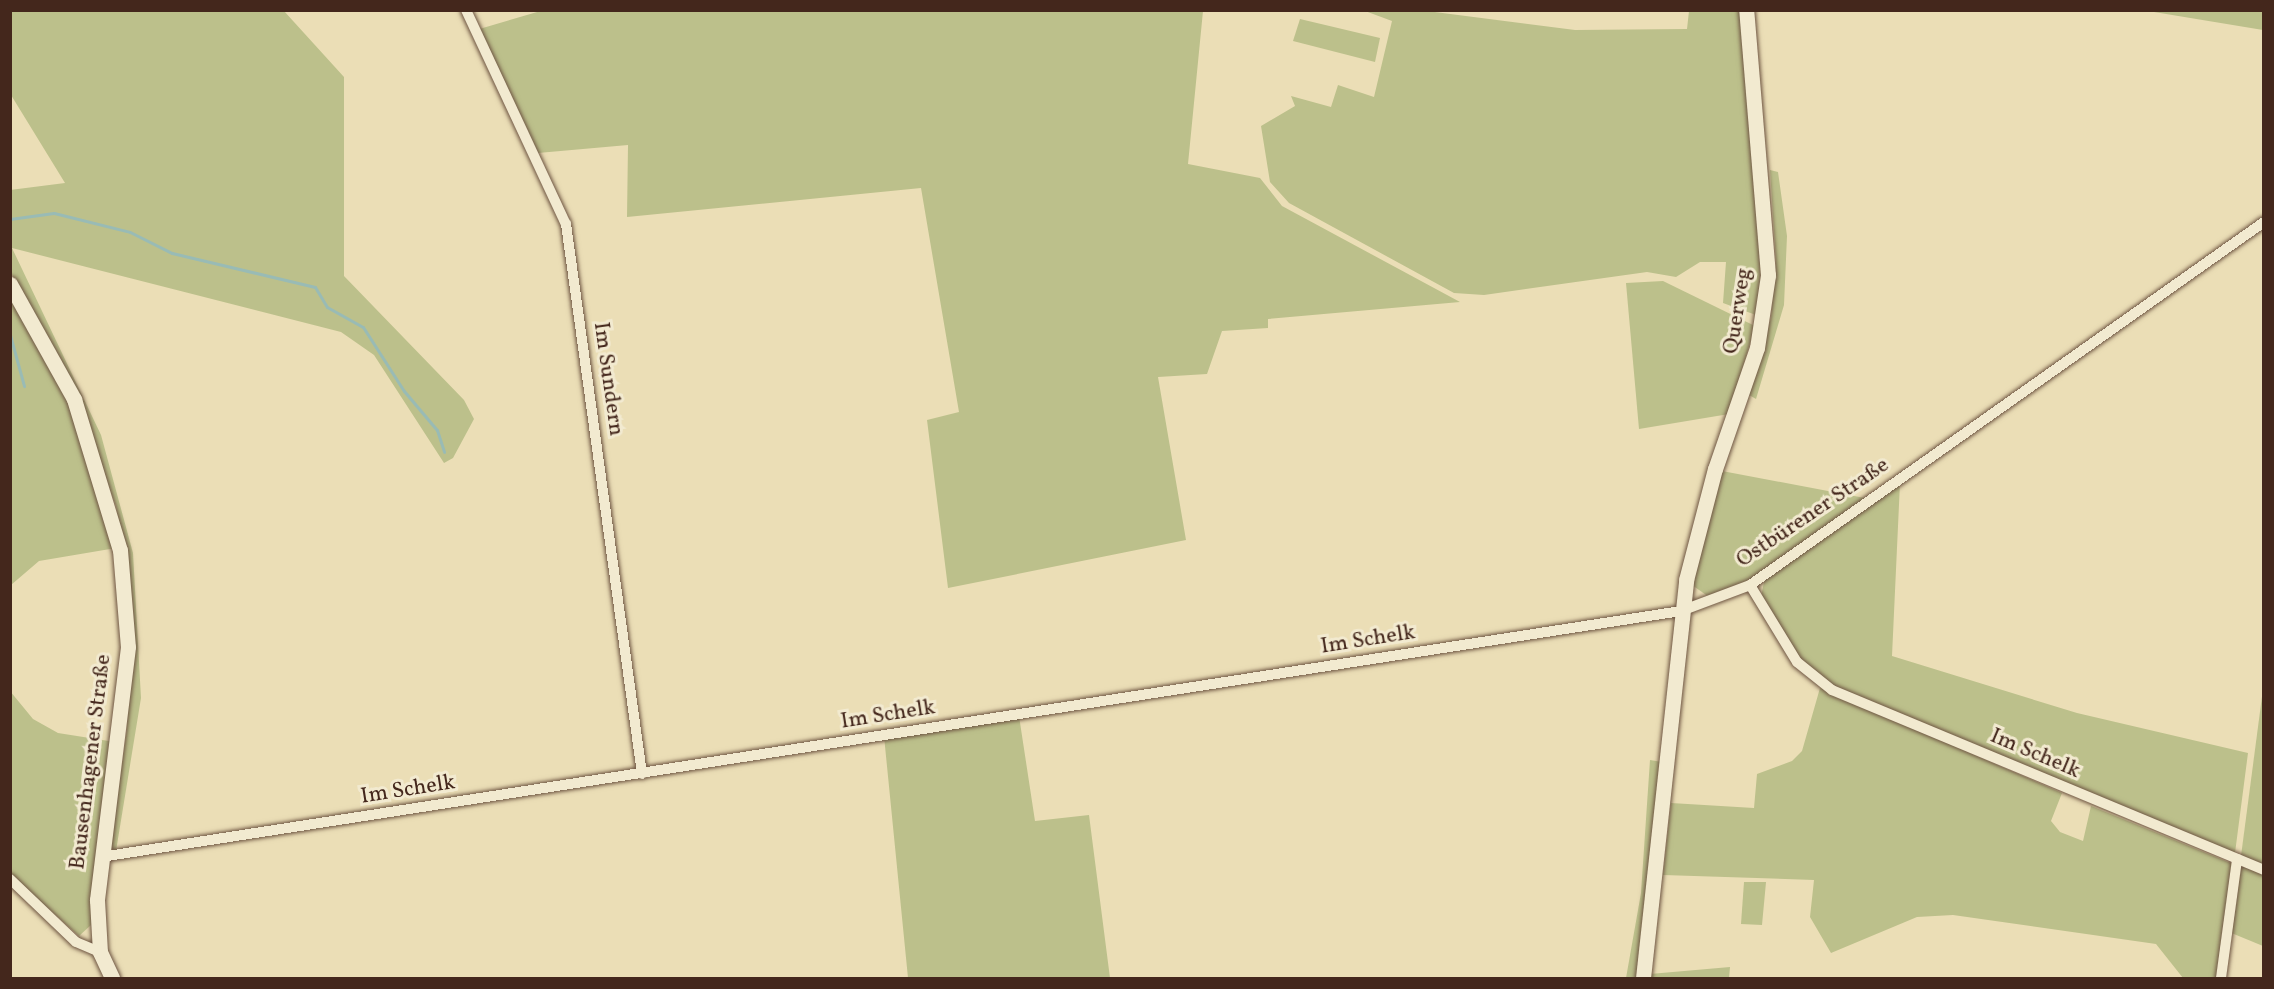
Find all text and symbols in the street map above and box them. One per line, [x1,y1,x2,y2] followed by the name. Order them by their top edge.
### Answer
[1718,266,1758,356] street label: Querweg
[587,320,629,438] street label: Im Sundern
[1732,452,1894,574] street label: Ostbürener Straße
[1319,620,1417,660] street label: Im Schelk
[65,653,117,871] street label: Bausenhagener Straße
[839,695,937,735] street label: Im Schelk
[1986,723,2084,785] street label: Im Schelk
[359,770,457,810] street label: Im Schelk

